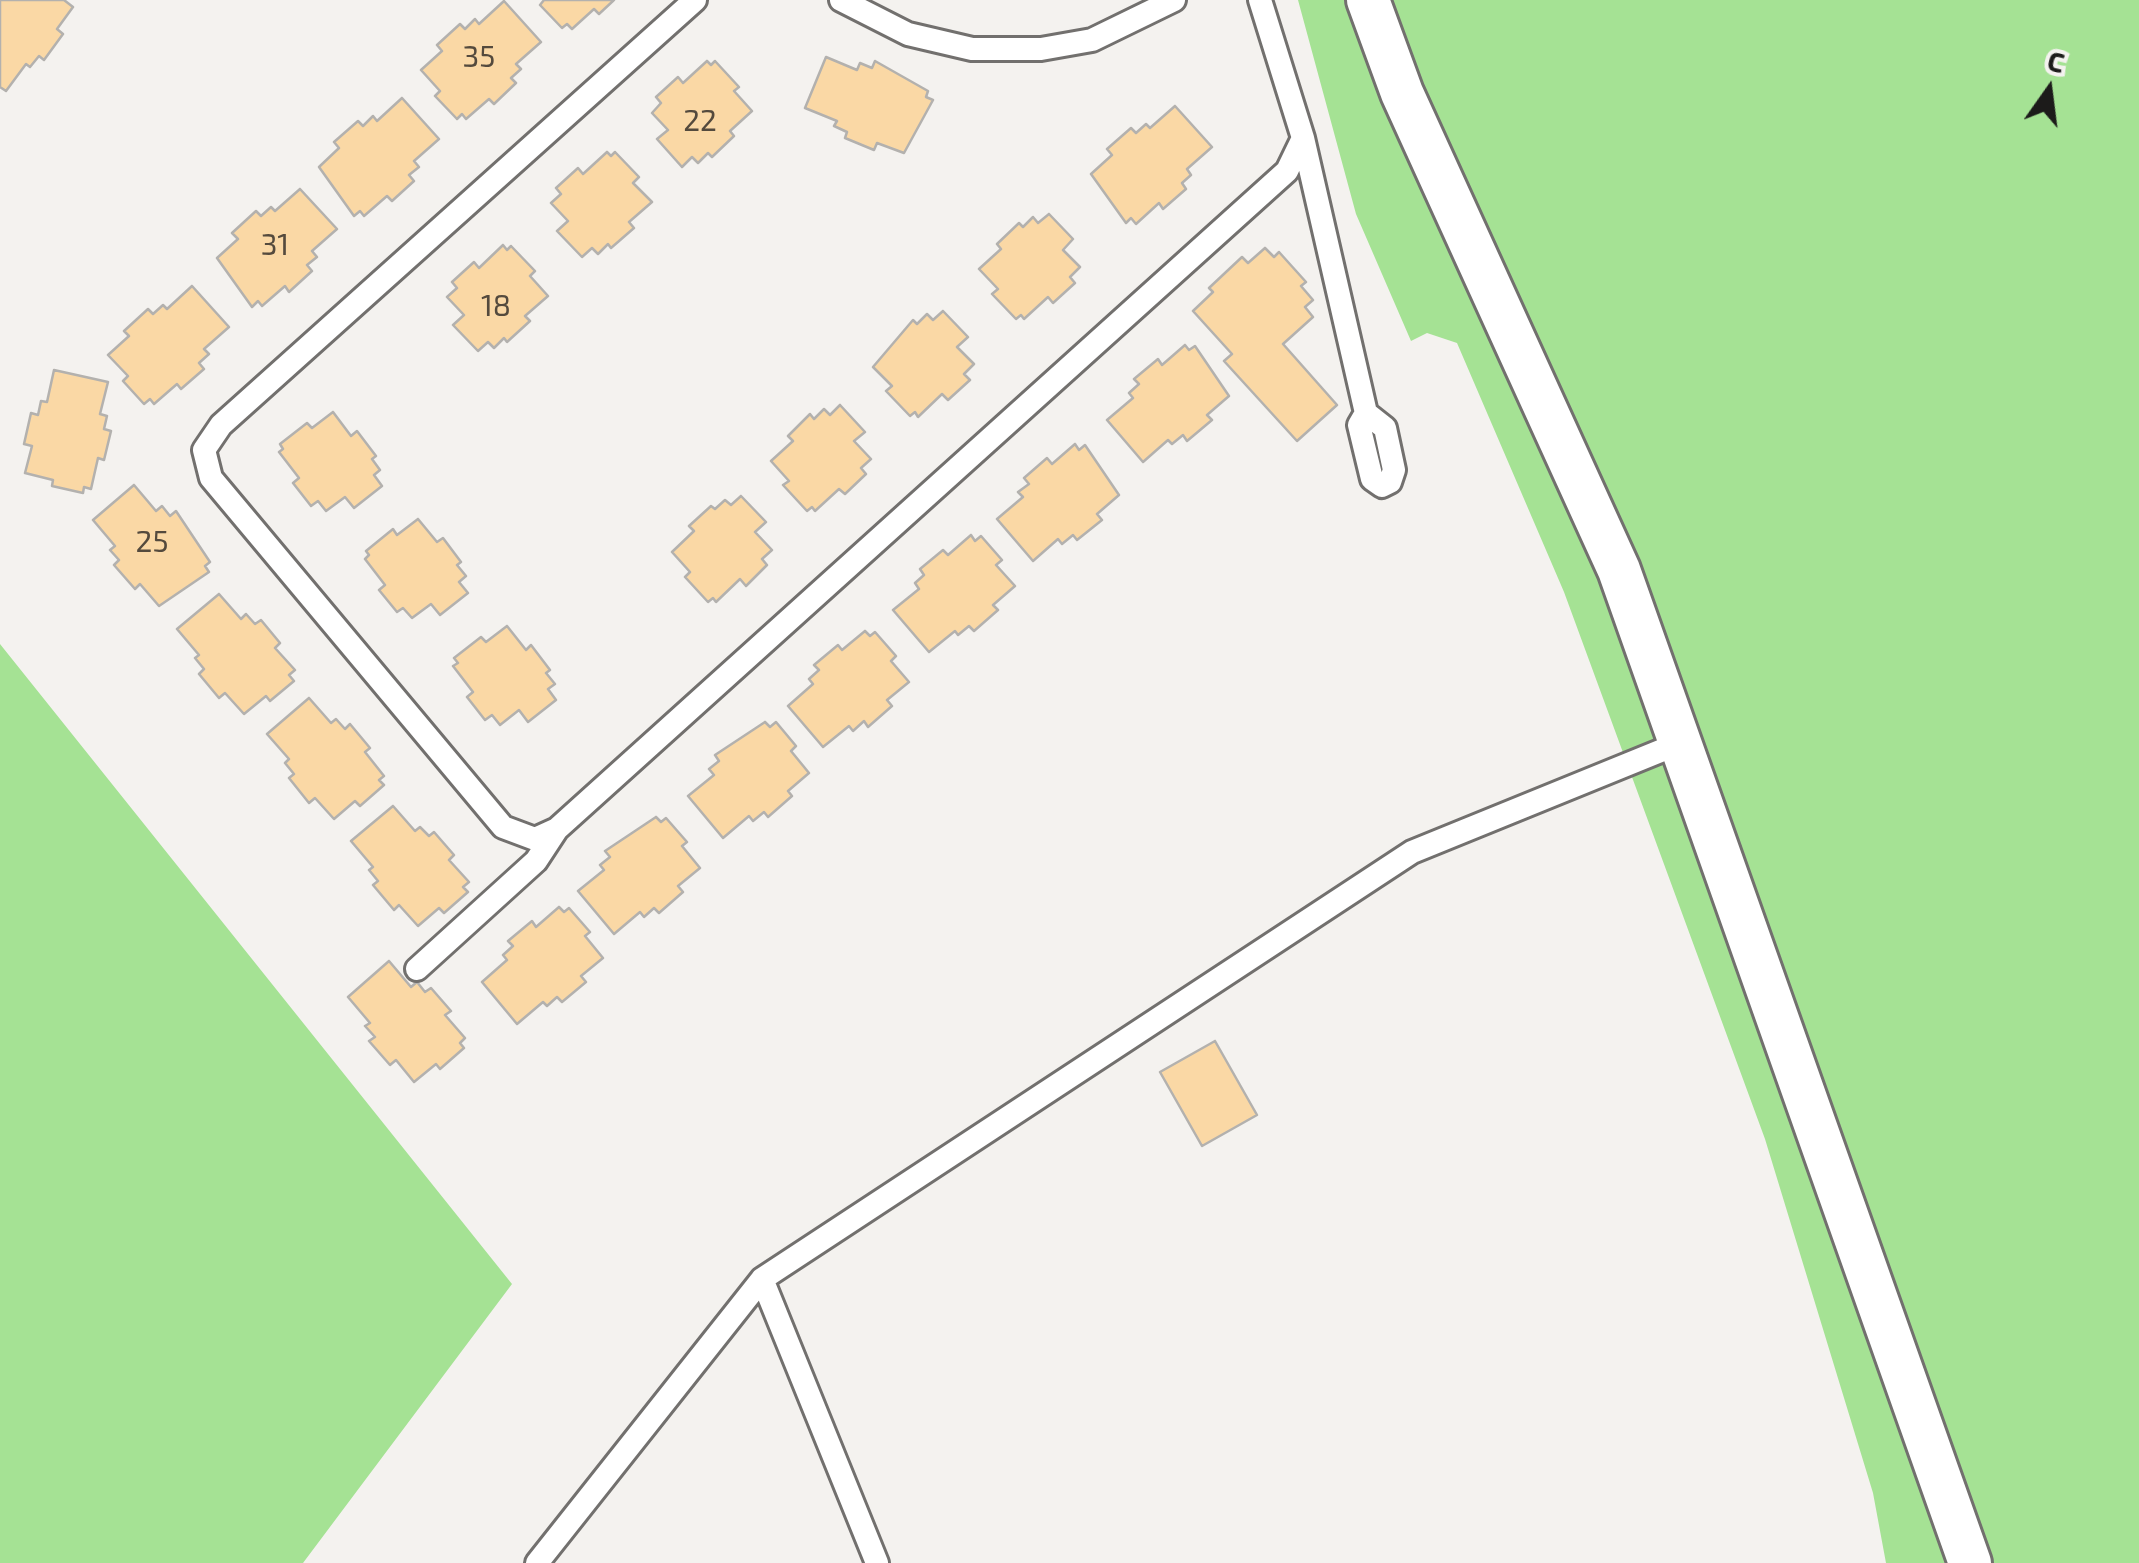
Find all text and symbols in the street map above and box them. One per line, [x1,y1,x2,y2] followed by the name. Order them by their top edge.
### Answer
[463,39,495,75] house number: 35
[1999,40,2099,140] north arrow
[2044,42,2068,79] text: С
[683,103,717,139] house number: 22
[261,227,289,263] house number: 31
[481,288,511,324] house number: 18
[136,524,168,560] house number: 25

